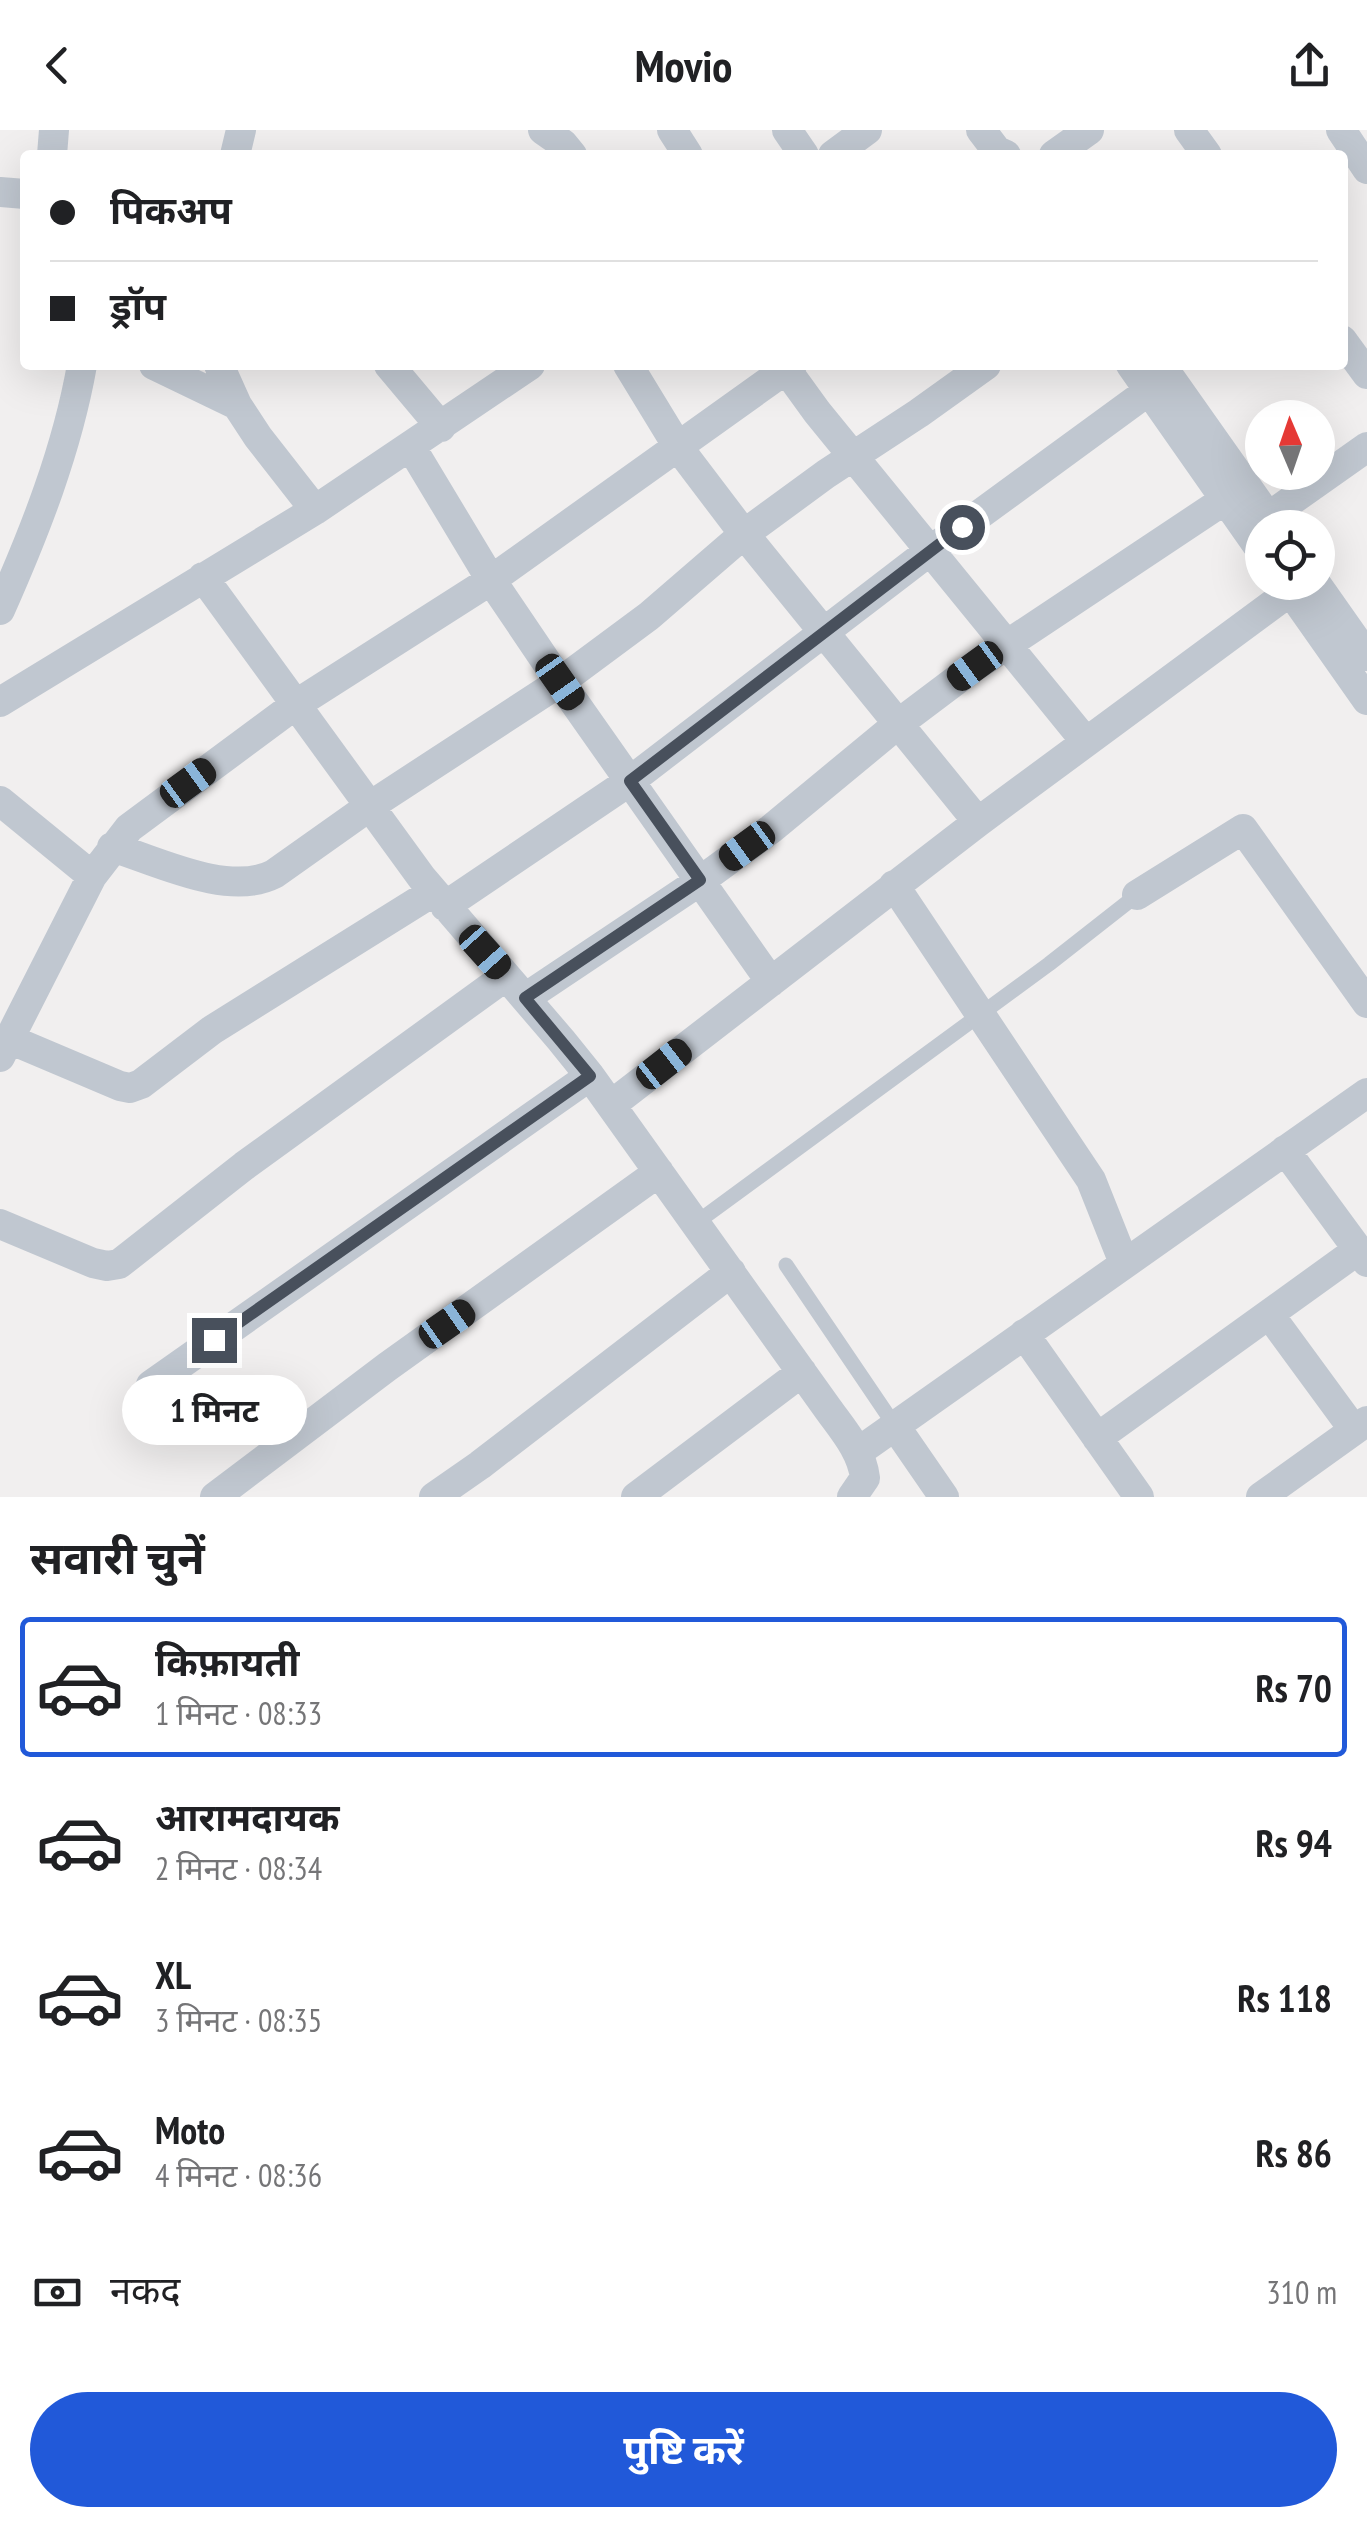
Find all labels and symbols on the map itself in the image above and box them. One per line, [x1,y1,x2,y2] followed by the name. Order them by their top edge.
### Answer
[1245,400,1335,490] north arrow
[940,505,985,550] route start
[942,636,1008,696] car
[531,649,589,715] car
[155,753,221,813] car
[714,816,780,876] car
[454,920,516,984] car
[631,1034,697,1094] car
[414,1295,480,1353] car
[192,1318,237,1363] route end
[121,1375,306,1445] callout: 1 मिनट

